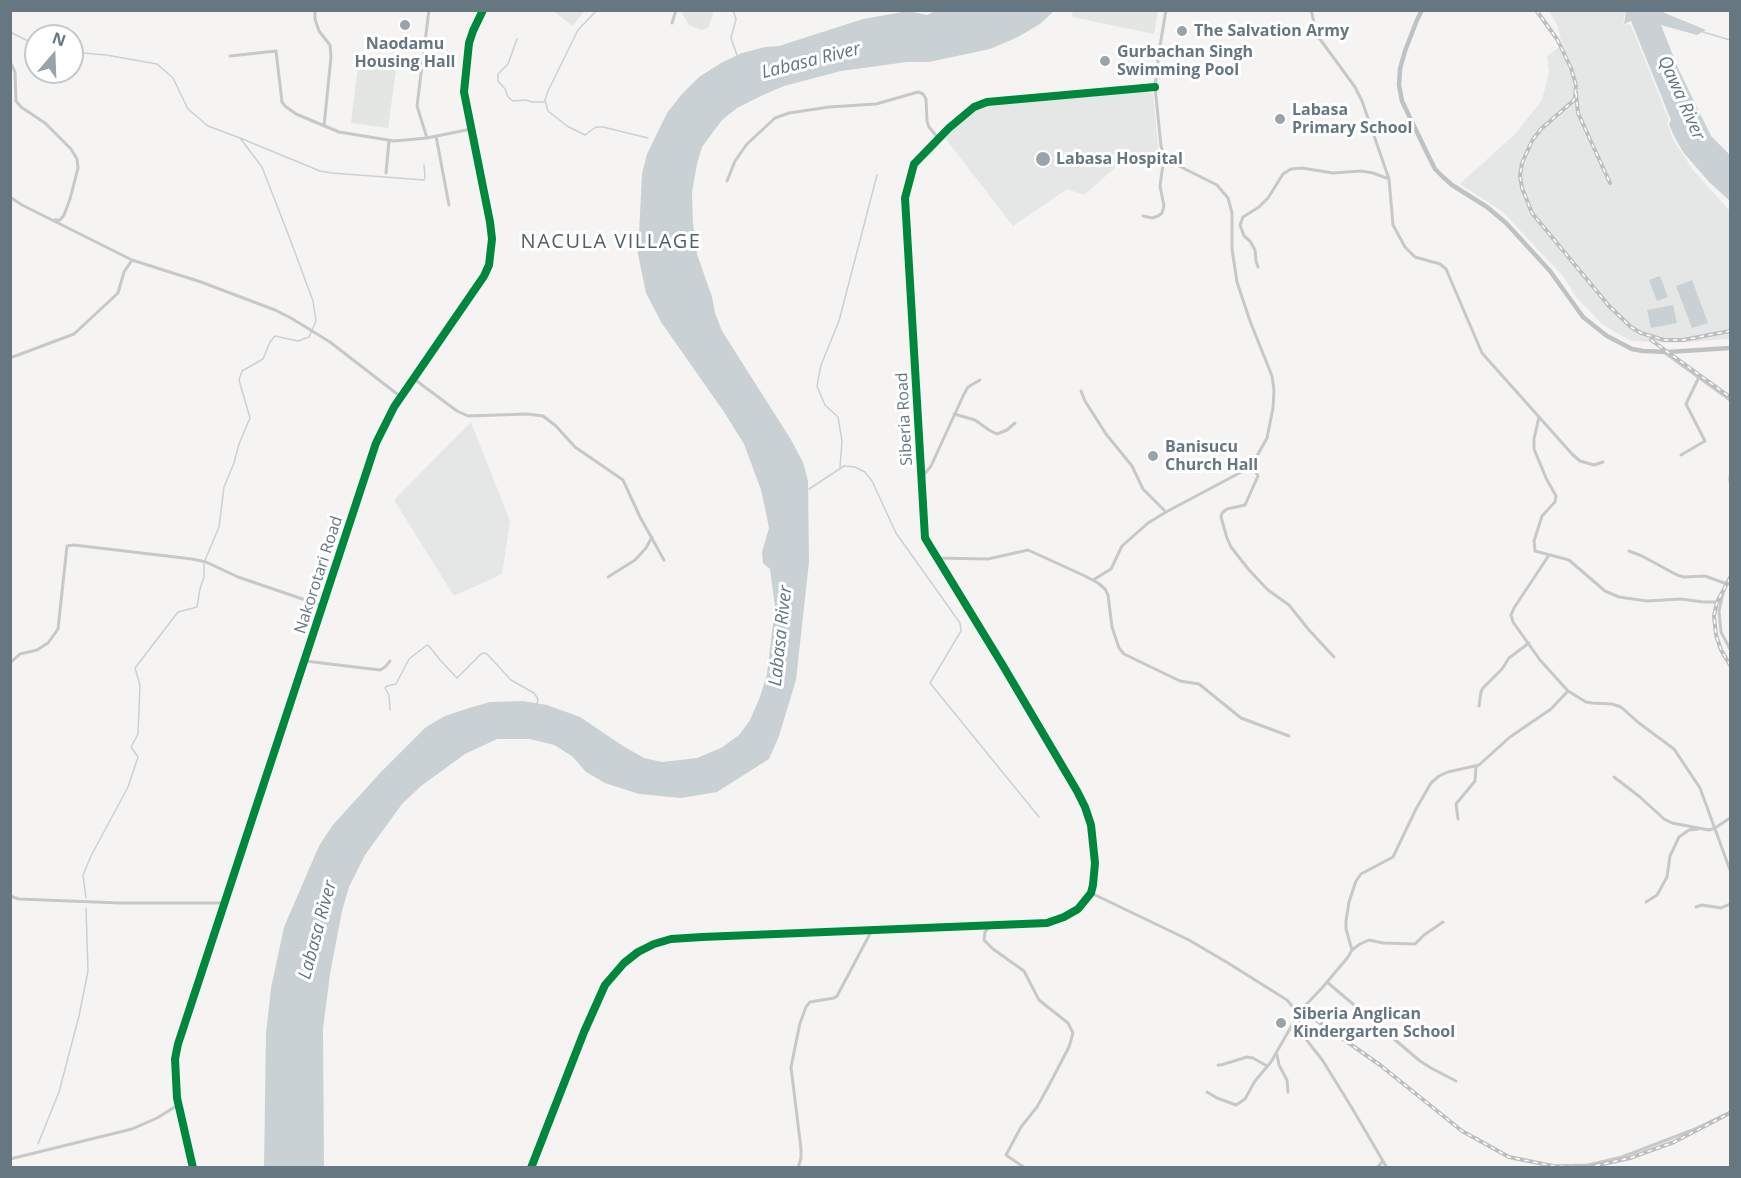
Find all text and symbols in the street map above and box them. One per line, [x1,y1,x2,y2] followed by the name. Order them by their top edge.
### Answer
[398,18,412,32] marker: Naodamu Housing Hall
[1194,21,1349,41] place label: The Salvation Army
[24,24,84,84] north arrow
[1175,24,1189,38] marker: The Salvation Army
[49,26,69,51] text: N
[355,34,455,72] place label: Naodamu Housing Hall
[759,38,863,84] water label: Labasa River
[1117,42,1253,80] place label: Gurbachan Singh Swimming Pool
[1653,52,1709,144] water label: Qawa River
[1098,54,1112,68] marker: Gurbachan Singh Swimming Pool
[1292,100,1412,138] place label: Labasa Primary School
[1273,112,1287,126] marker: Labasa Primary School
[1056,149,1183,169] place label: Labasa Hospital
[1034,150,1052,168] marker: Labasa Hospital
[521,230,701,254] district label: NACULA VILLAGE
[893,372,917,466] street label: Siberia Road
[1165,437,1258,475] place label: Banisucu Church Hall
[1146,449,1160,463] marker: Banisucu Church Hall
[291,514,347,636] street label: Nakorotari Road
[765,585,797,687] water label: Labasa River
[294,878,342,982] water label: Labasa River
[1293,1004,1455,1042] place label: Siberia Anglican Kindergarten School
[1274,1016,1288,1030] marker: Siberia Anglican Kindergarten School

